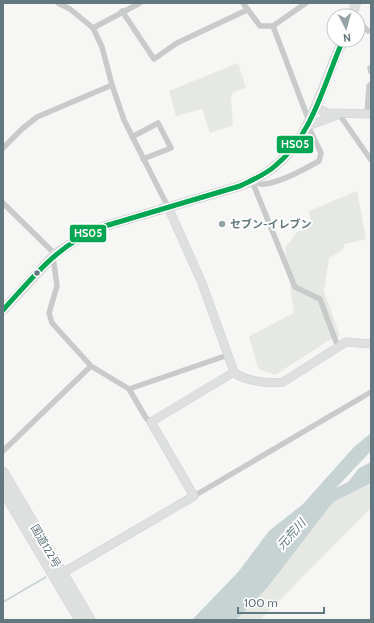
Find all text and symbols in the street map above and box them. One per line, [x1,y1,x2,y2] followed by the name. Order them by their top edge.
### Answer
[326,8,366,48] north arrow
[342,31,352,45] text: N
[276,135,314,154] line badge: HS05
[281,137,309,151] text: HS05
[230,217,312,231] place label: セブン-イレブン
[217,219,227,229] marker: セブン-イレブン
[69,224,107,243] line badge: HS05
[74,226,102,240] text: HS05
[32,268,42,278] unlabelled marker
[273,514,310,552] water label: 元荒川
[28,522,64,570] street label: 国道122号
[238,589,324,615] scale bar
[244,595,278,610] text: 100 m

